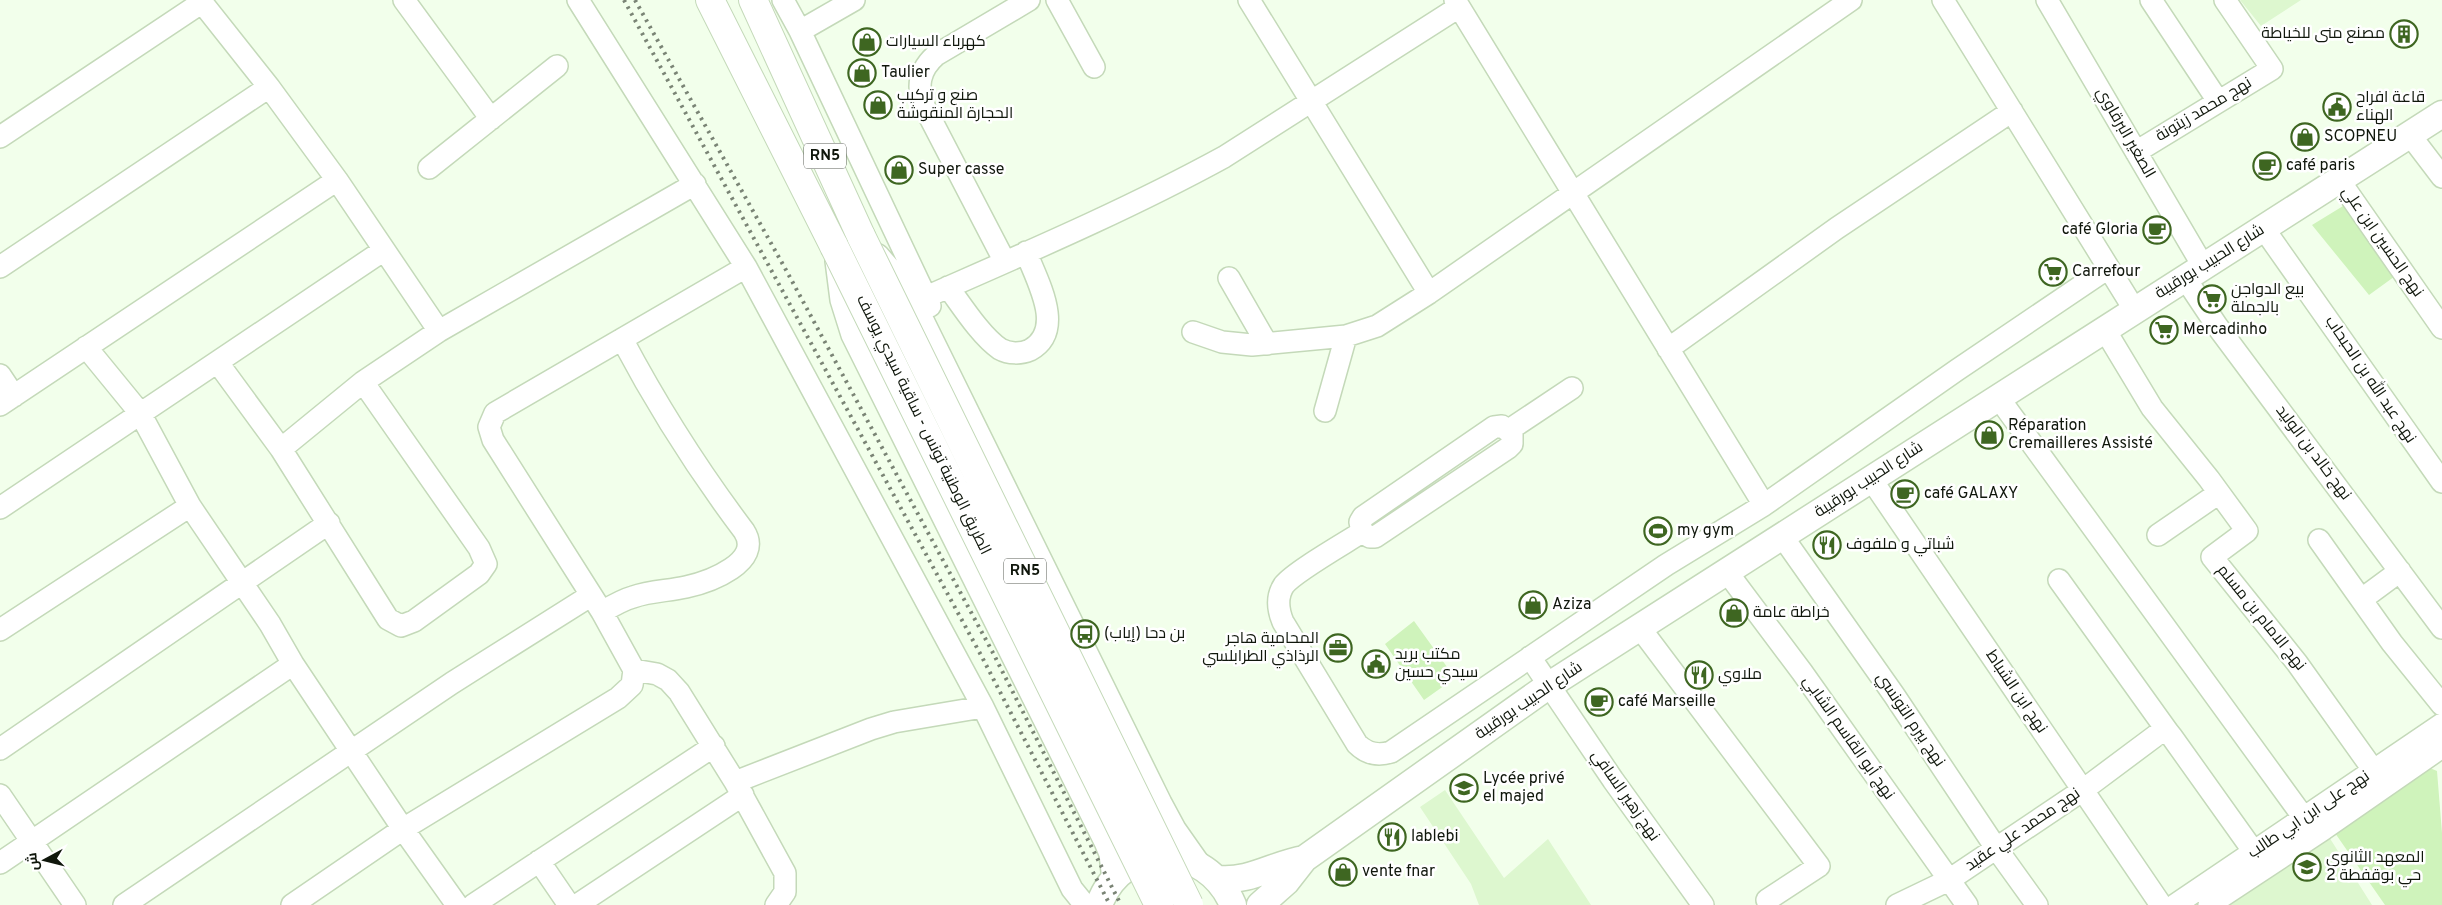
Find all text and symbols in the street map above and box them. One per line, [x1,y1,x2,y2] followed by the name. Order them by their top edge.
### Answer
[2389,19,2419,49] building icon: مصنع منى للخياطة
[2261,24,2385,44] place label: مصنع منى للخياطة
[852,27,882,57] shop icon: كهرباء السيارات
[886,32,986,52] place label: كهرباء السيارات
[847,58,877,88] shop icon: Taulier
[881,63,930,83] place label: Taulier
[2152,73,2256,147] street label: نهج محمد زيتونة
[2089,84,2159,183] street label: الصغير البرقاوي
[897,86,1013,124] place label: صنع و تركيب الحجارة المنقوشة
[2356,88,2425,126] place label: قاعة افراح الهناء
[863,90,893,120] shop icon: صنع و تركيب الحجارة المنقوشة
[2322,92,2352,122] public building icon: قاعة افراح الهناء
[2290,122,2320,152] shop icon: SCOPNEU
[2324,127,2397,147] place label: SCOPNEU
[804,144,846,168] road number: RN5
[2252,151,2282,181] cafe icon: café paris
[884,155,914,185] shop icon: Super casse
[2286,156,2355,176] place label: café paris
[918,160,1004,180] place label: Super casse
[2335,183,2428,302] street label: نهج الحسين ابن علي
[2142,215,2172,245] cafe icon: café Gloria
[2062,220,2138,240] place label: café Gloria
[2152,220,2268,304] street label: شارع الحبيب بورقيبة
[2038,257,2068,287] supermarket icon: Carrefour
[2072,262,2140,282] place label: Carrefour
[2231,280,2304,318] place label: بيع الدواجن بالجملة
[2197,284,2227,314] supermarket icon: بيع الدواجن بالجملة
[849,292,995,559] street label: الطريق الوطنية تونس - ساقية سيدي يوسف
[2320,311,2422,448] street label: نهج عبد الله بن الحبحاب
[2149,315,2179,345] supermarket icon: Mercadinho
[2183,320,2267,340] place label: Mercadinho
[2271,402,2355,504] street label: نهج خالد بن الوليد
[2008,416,2153,454] place label: Réparation Cremailleres Assisté
[1974,420,2004,450] shop icon: Réparation Cremailleres Assisté
[1811,437,1927,523] street label: شارع الحبيب بورقيبة
[1890,479,1920,509] cafe icon: café GALAXY
[1924,484,2018,504] place label: café GALAXY
[1643,516,1673,546] sports icon: my gym
[1677,521,1734,541] place label: my gym
[1812,530,1842,560] restaurant icon: شباتي و ملفوف
[1846,535,1955,557] place label: شباتي و ملفوف
[1004,558,1046,584] road number: RN5
[2212,561,2310,675] street label: نهج الامام بن مسلم
[1518,590,1548,620] shop icon: Aziza
[1552,595,1592,615] place label: Aziza
[1719,598,1749,628] shop icon: خراطة عامة
[1753,603,1830,623] place label: خراطة عامة
[1070,619,1100,649] bus stop icon: بن دحا (إياب)
[1104,624,1185,644] place label: بن دحا (إياب)
[1202,629,1319,669] place label: المحامية هاجر الرذاذي الطرابلسي
[1323,633,1353,663] office icon: المحامية هاجر الرذاذي الطرابلسي
[1395,645,1478,685] place label: مكتب بريد سيدي حسين
[1981,646,2051,738] street label: نهج ابن الشباط
[1361,649,1391,679] public building icon: مكتب بريد سيدي حسين
[1471,658,1587,744] street label: شارع الحبيب بورقيبة
[1684,660,1714,690] restaurant icon: ملاوي
[1718,665,1762,687] place label: ملاوي
[1870,669,1949,772] street label: نهج بيرم التونسي
[1796,671,1899,805] street label: نهج أبو القاسم الشابي
[1584,687,1614,717] cafe icon: café Marseille
[1618,692,1716,712] place label: café Marseille
[1585,747,1664,847] street label: نهج زهير السافي
[2244,767,2375,865] street label: نهج على ابن ابي طالب
[1483,769,1565,807] place label: Lycée privé el majed
[1449,773,1479,803] school or university icon: Lycée privé el majed
[1962,784,2086,878] street label: نهج محمد علي عقيد
[1377,822,1407,852] restaurant icon: lablebi
[1411,827,1458,847] place label: lablebi
[20,835,70,885] north arrow
[2326,848,2425,888] place label: المعهد الثانوي حي بوقفطة 2
[23,851,43,871] text: ش
[2292,852,2322,882] school or university icon: المعهد الثانوي حي بوقفطة 2
[1328,857,1358,887] shop icon: vente fnar
[1362,862,1435,882] place label: vente fnar

